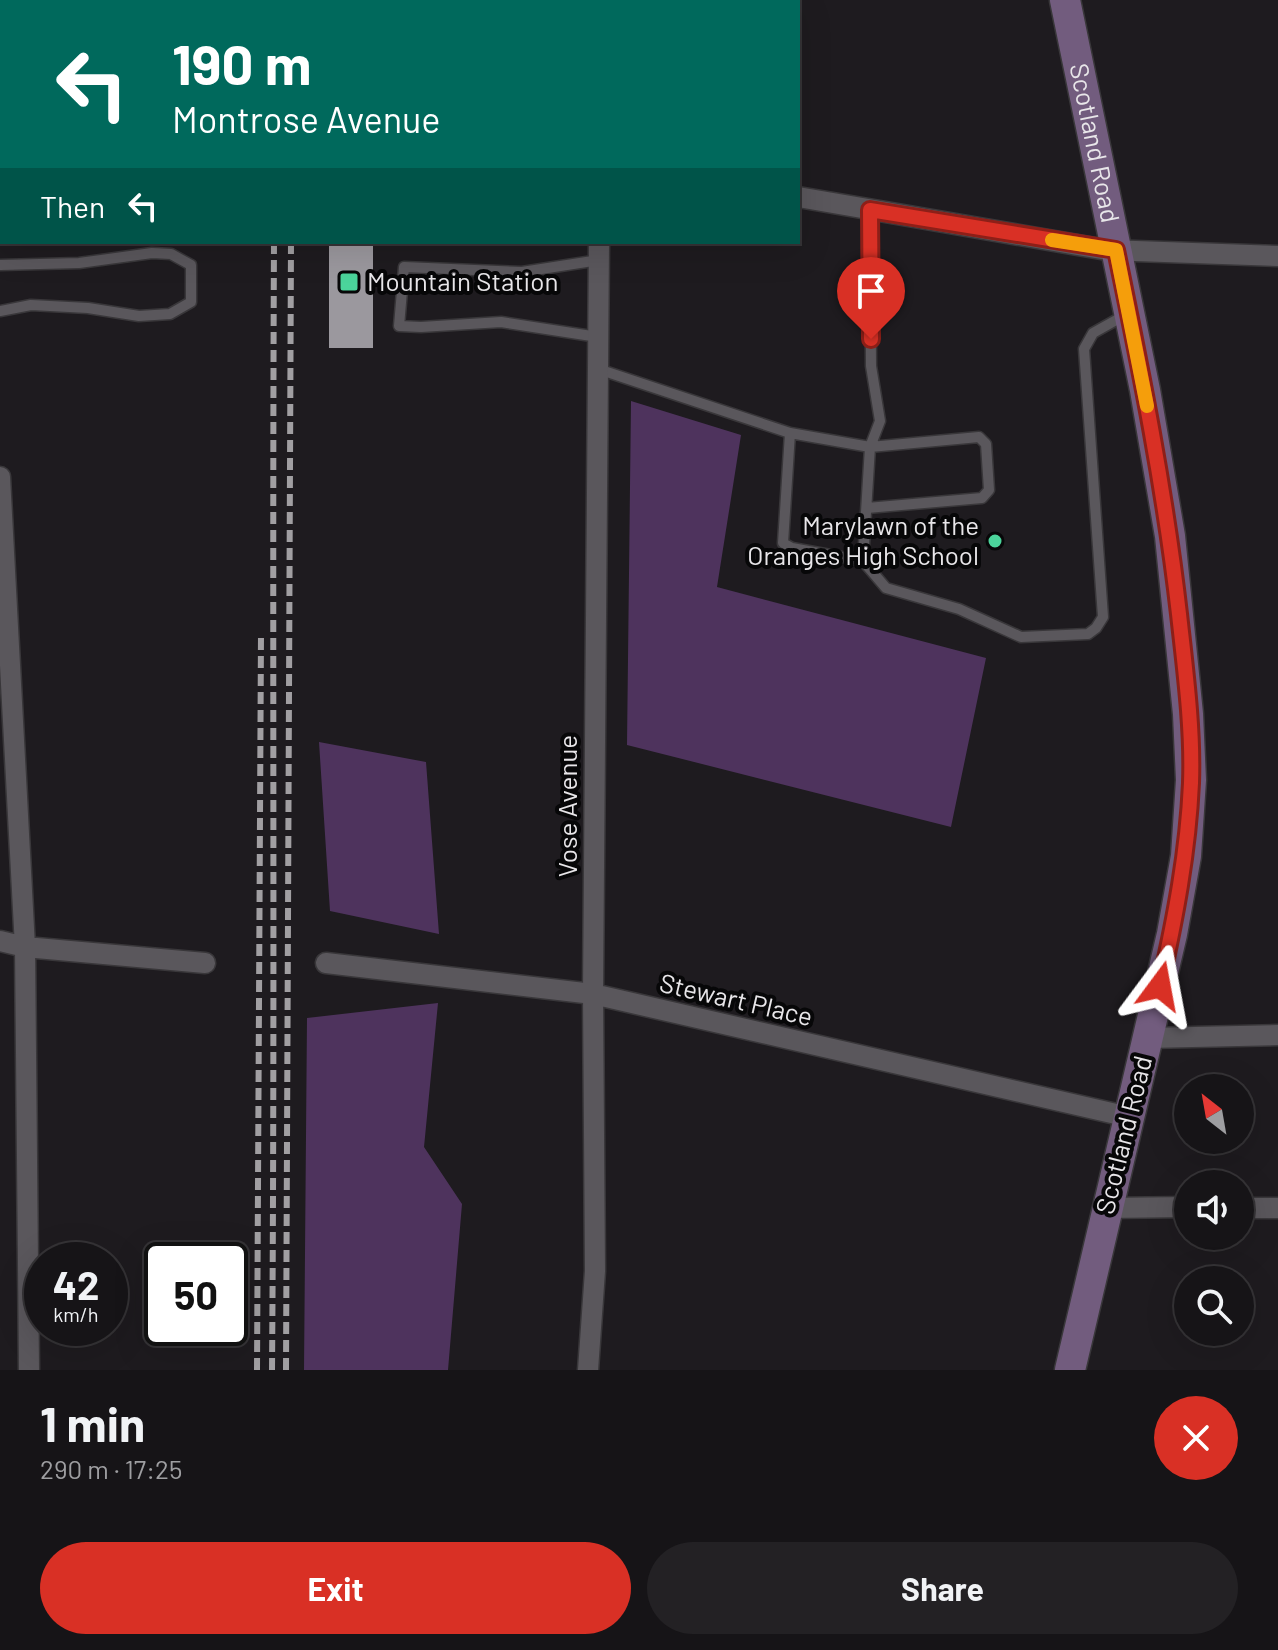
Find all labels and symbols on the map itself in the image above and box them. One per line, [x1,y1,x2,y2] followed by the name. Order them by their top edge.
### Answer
[1064,60,1127,225] street label: Scotland Road
[837,257,905,339] pin
[367,265,558,296] place label: Mountain Station
[338,271,360,293] marker: Mountain Station
[747,509,979,570] place label: Marylawn of the Oranges High School
[986,532,1004,550] marker: Marylawn of the Oranges High School
[551,735,582,877] street label: Vose Avenue
[1118,944,1202,1028] position arrow
[657,966,816,1031] street label: Stewart Place
[1088,1052,1157,1217] street label: Scotland Road
[1174,1074,1254,1154] north arrow
[144,1242,248,1346] speed limit sign: 50

